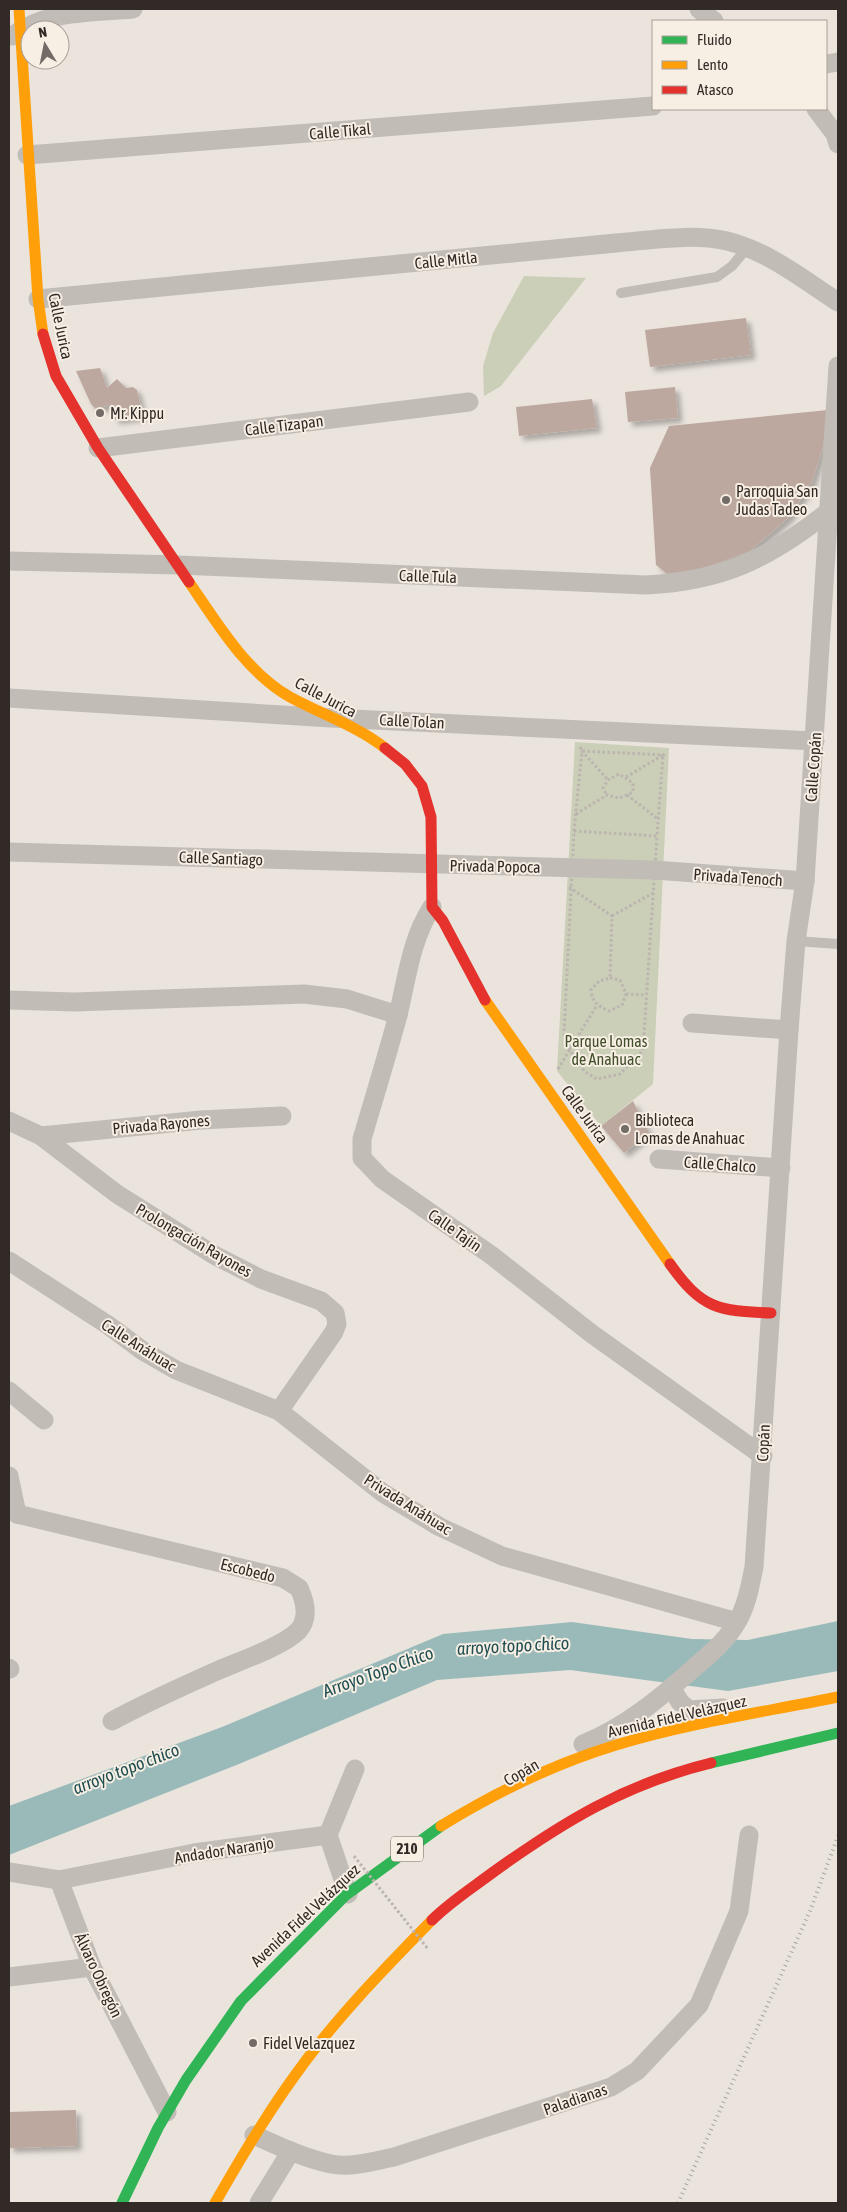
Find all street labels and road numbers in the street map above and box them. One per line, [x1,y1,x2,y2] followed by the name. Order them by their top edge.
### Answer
[309,119,372,143] street label: Calle Tikal
[414,248,478,272] street label: Calle Mitla
[45,291,77,361] street label: Calle Jurica
[244,411,324,440] street label: Calle Tizapan
[399,566,457,586] street label: Calle Tula
[292,673,360,721] street label: Calle Jurica
[379,710,445,732] street label: Calle Tolan
[802,731,825,803] street label: Calle Copán
[179,848,263,869] street label: Calle Santiago
[449,856,541,877] street label: Privada Popoca
[693,865,783,889] street label: Privada Tenoch
[558,1082,612,1146] street label: Calle Jurica
[112,1111,211,1138] street label: Privada Rayones
[683,1152,757,1176] street label: Calle Chalco
[132,1200,255,1281] street label: Prolongación Rayones
[424,1205,485,1256] street label: Calle Tajín
[98,1315,180,1375] street label: Calle Anáhuac
[753,1424,774,1462] street label: Copán
[361,1470,455,1538] street label: Privada Anáhuac
[219,1555,277,1585] street label: Escobedo
[606,1691,749,1742] street label: Avenida Fidel Velázquez
[500,1755,542,1790] street label: Copán
[173,1833,275,1868] street label: Andador Naranjo
[391,1836,423,1862] road number: 210
[247,1860,364,1971] street label: Avenida Fidel Velázquez
[71,1930,126,2020] street label: Álvaro Obregón
[541,2080,610,2118] street label: Paladianas

